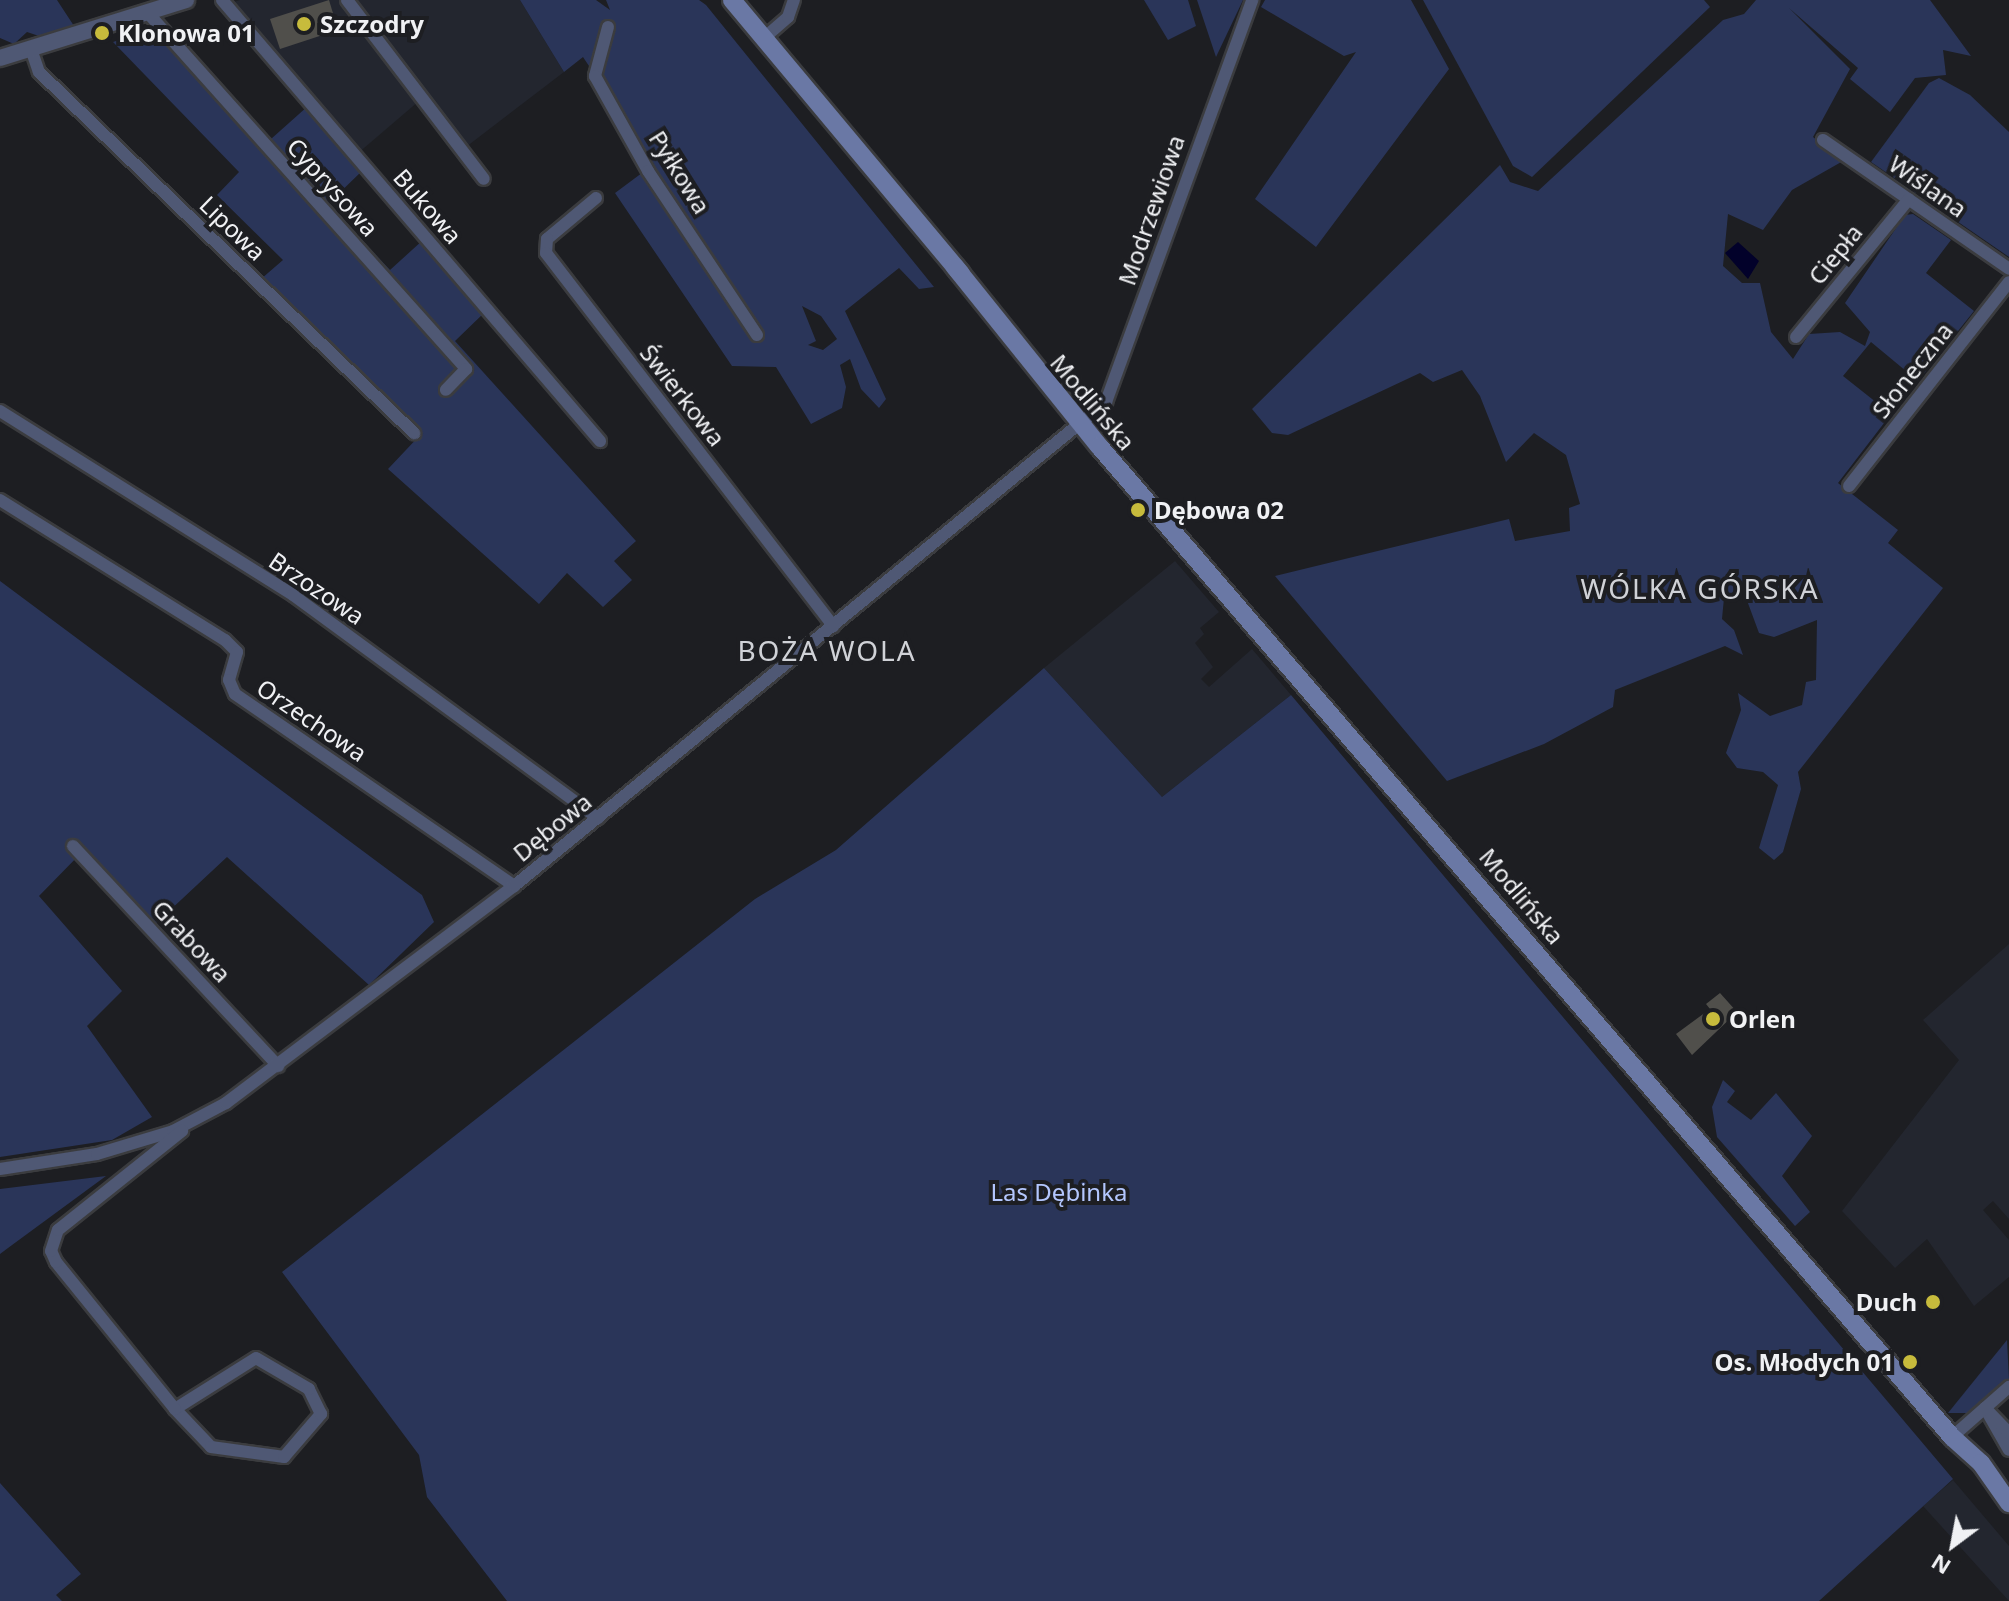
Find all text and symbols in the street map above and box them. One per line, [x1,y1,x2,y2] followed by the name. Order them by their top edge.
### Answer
[320,10,424,38] place label: Szczodry
[295,15,313,33] marker: Szczodry
[118,19,255,47] place label: Klonowa 01
[93,24,111,42] marker: Klonowa 01
[643,125,717,219] street label: Pyłkowa
[1112,131,1190,289] street label: Modrzewiowa
[281,132,385,242] street label: Cyprysowa
[1884,149,1972,223] street label: Wiślana
[388,163,468,249] street label: Bukowa
[194,190,272,266] street label: Lipowa
[1802,218,1868,290] street label: Ciepła
[1866,316,1958,424] street label: Słoneczna
[634,339,732,451] street label: Świerkowa
[1045,348,1141,456] street label: Modlińska
[1154,496,1284,524] place label: Dębowa 02
[1129,501,1147,519] marker: Dębowa 02
[264,546,370,630] street label: Brzozowa
[1580,571,1820,605] district label: WÓLKA GÓRSKA
[737,633,917,667] district label: BOŻA WOLA
[252,673,372,767] street label: Orzechowa
[507,787,597,867] street label: Dębowa
[1474,842,1570,950] street label: Modlińska
[147,894,237,988] street label: Grabowa
[1729,1005,1796,1033] place label: Orlen
[1704,1010,1722,1028] marker: Orlen
[991,1178,1127,1206] park label: Las Dębinka
[1856,1288,1917,1316] place label: Duch
[1924,1293,1942,1311] marker: Duch
[1714,1348,1894,1376] place label: Os. Młodych 01
[1901,1353,1919,1371] marker: Os. Młodych 01
[1913,1505,1993,1585] north arrow
[1925,1548,1956,1583] text: N

